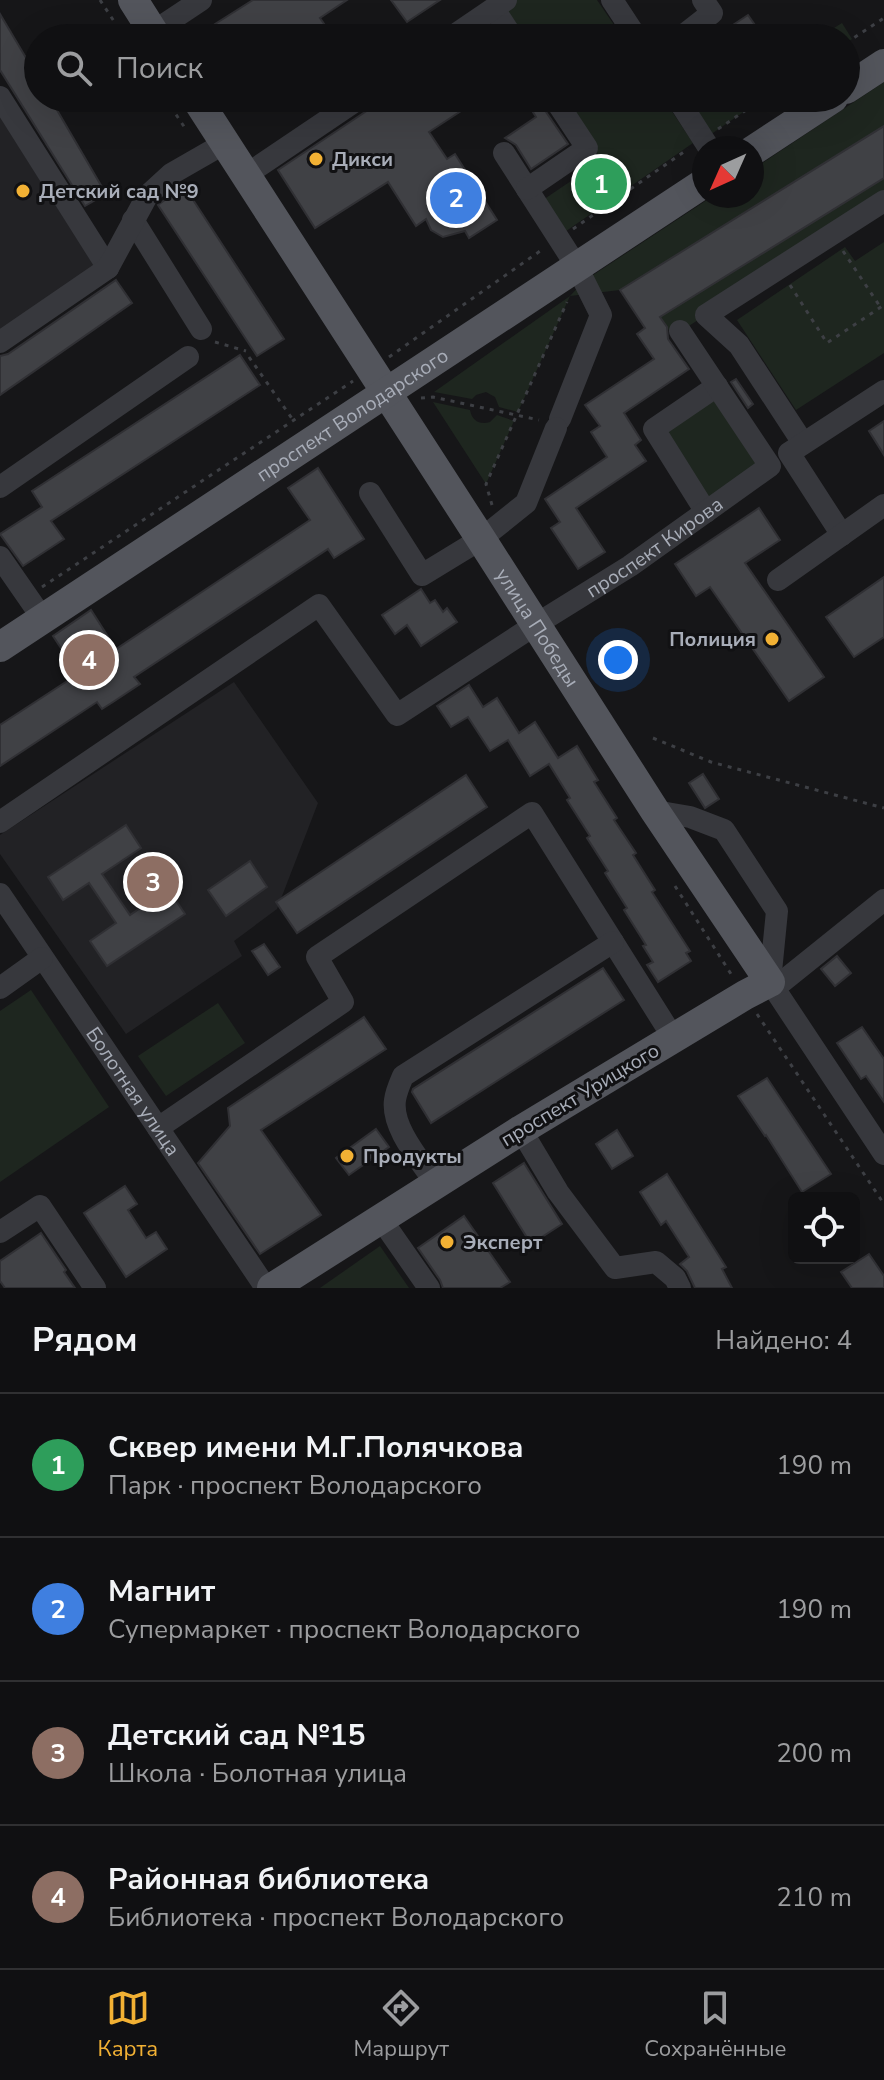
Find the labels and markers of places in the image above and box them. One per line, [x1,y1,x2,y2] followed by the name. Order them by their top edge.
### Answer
[332,146,393,173] place label: Дикси
[307,150,325,168] marker: Дикси
[575,154,627,214] pin: 1
[430,168,482,228] pin: 2
[39,178,199,205] place label: Детский сад №9
[14,182,32,200] marker: Детский сад №9
[669,626,756,653] place label: Полиция
[63,630,115,690] pin: 4
[763,630,781,648] marker: Полиция
[127,852,179,912] pin: 3
[363,1143,462,1170] place label: Продукты
[338,1147,356,1165] marker: Продукты
[463,1229,543,1256] place label: Эксперт
[438,1233,456,1251] marker: Эксперт

